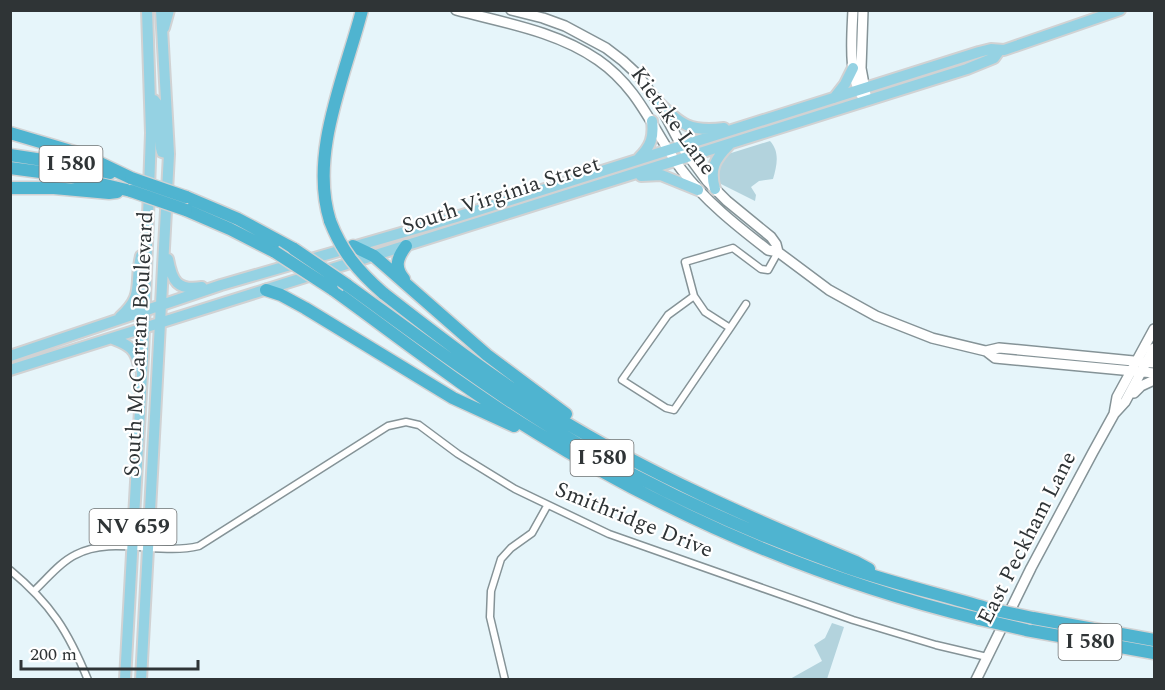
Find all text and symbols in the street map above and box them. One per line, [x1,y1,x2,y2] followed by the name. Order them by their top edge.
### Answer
[622,60,724,182] street label: Kietzke Lane
[40,146,103,182] road number: I 580
[398,147,605,243] street label: South Virginia Street
[116,210,162,478] street label: South McCarran Boulevard
[570,440,634,476] road number: I 580
[969,446,1085,630] street label: East Peckham Lane
[550,473,718,567] street label: Smithridge Drive
[90,509,176,545] road number: NV 659
[1058,624,1122,660] road number: I 580
[21,633,198,671] scale bar
[30,641,77,668] text: 200 m

